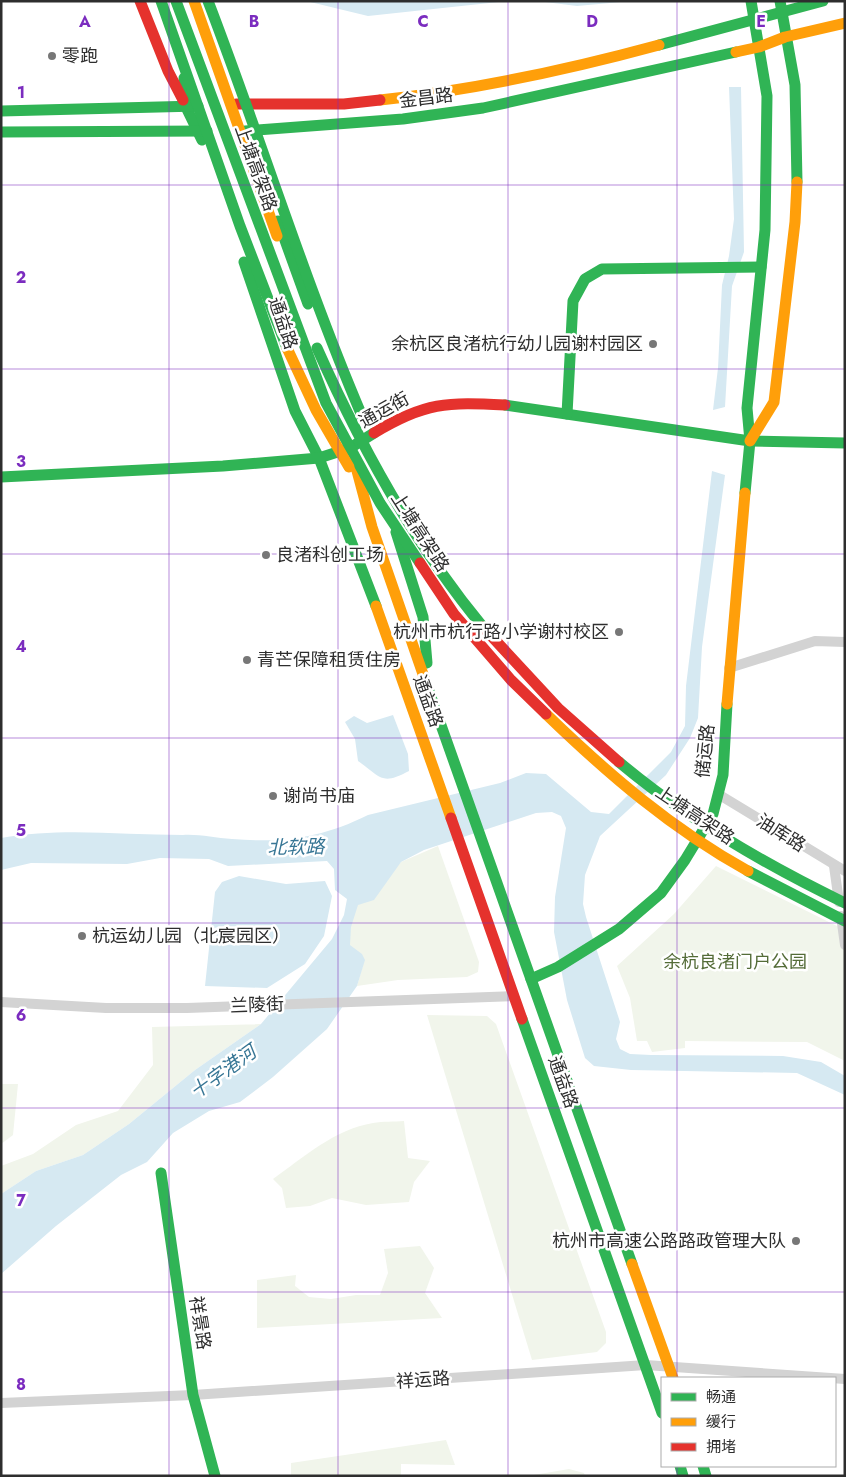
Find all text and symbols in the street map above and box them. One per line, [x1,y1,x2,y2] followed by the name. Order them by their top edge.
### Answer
[78,10,91,33] text: A
[249,10,259,33] text: B
[417,10,429,33] text: C
[586,10,598,33] text: D
[756,10,766,33] text: E
[62,43,98,69] place label: 零跑
[46,50,58,62] marker: 零跑
[17,81,25,104] text: 1
[398,82,454,114] street label: 金昌路
[228,121,284,215] street label: 上塘高架路
[16,266,26,289] text: 2
[262,293,304,353] street label: 通益路
[391,331,643,357] place label: 余杭区良渚杭行幼儿园谢村园区
[647,338,659,350] marker: 余杭区良渚杭行幼儿园谢村园区
[354,386,414,434] street label: 通运街
[16,450,26,473] text: 3
[385,487,455,577] street label: 上塘高架路
[276,542,384,568] place label: 良渚科创工场
[260,549,272,561] marker: 良渚科创工场
[393,619,609,645] place label: 杭州市杭行路小学谢村校区
[613,626,625,638] marker: 杭州市杭行路小学谢村校区
[15,635,27,658] text: 4
[257,647,401,673] place label: 青芒保障租赁住房
[241,654,253,666] marker: 青芒保障租赁住房
[407,671,449,731] street label: 通益路
[689,723,721,779] street label: 储运路
[650,779,740,851] street label: 上塘高架路
[283,783,355,809] place label: 谢尚书庙
[267,790,279,802] marker: 谢尚书庙
[751,808,811,858] street label: 油库路
[16,819,26,842] text: 5
[267,833,327,861] water label: 北软路
[92,923,290,949] place label: 杭运幼儿园（北宸园区）
[76,930,88,942] marker: 杭运幼儿园（北宸园区）
[663,949,807,975] park label: 余杭良渚门户公园
[230,991,284,1019] street label: 兰陵街
[16,1004,26,1027] text: 6
[184,1036,265,1105] water label: 十字港河
[542,1052,584,1112] street label: 通益路
[16,1189,26,1212] text: 7
[552,1228,786,1254] place label: 杭州市高速公路路政管理大队
[790,1235,802,1247] marker: 杭州市高速公路路政管理大队
[183,1294,217,1352] street label: 祥景路
[395,1365,451,1395] street label: 祥运路
[16,1373,26,1396] text: 8
[661,1377,836,1467] legend
[706,1386,736,1408] text: 畅通
[706,1411,736,1433] text: 缓行
[706,1436,736,1458] text: 拥堵

